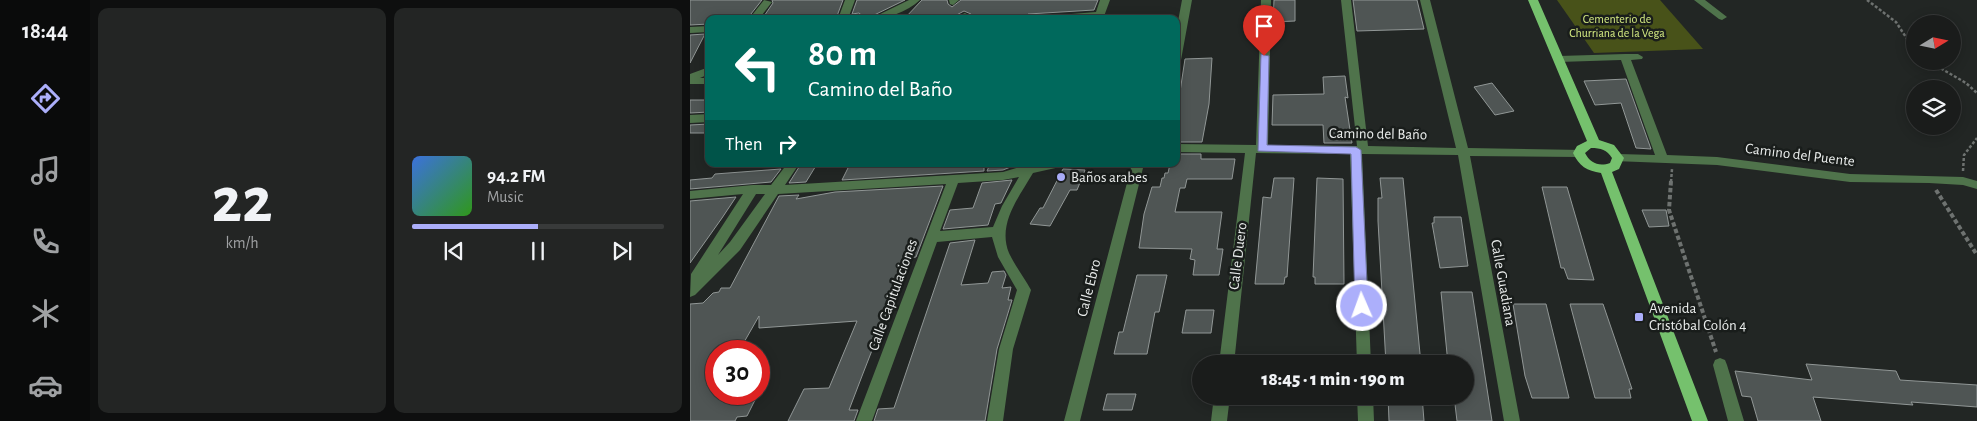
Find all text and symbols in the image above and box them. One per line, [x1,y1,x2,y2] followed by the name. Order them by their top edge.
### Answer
[1243,5,1285,56] pin
[1250,12,1278,40] icon: arrive
[1569,13,1665,39] park label: Cementerio de Churriana de la Vega
[1906,15,1961,70] north arrow
[1906,15,1961,135] map controls
[22,20,68,42] text: 18:44
[725,35,790,100] icon: left
[808,37,877,72] text: 80 m
[808,78,953,100] text: Camino del Baño
[1906,80,1961,135] button: layers
[28,81,63,116] icon: directions
[1329,126,1427,142] street label: Camino del Baño
[773,130,801,158] icon: right
[725,135,763,154] text: Then
[1744,141,1856,169] street label: Camino del Puente
[28,153,63,188] icon: music
[487,167,546,186] text: 94.2 FM
[211,169,273,234] text: 22
[1071,170,1148,185] place label: Baños arabes
[1055,171,1067,183] marker: Baños arabes
[487,189,523,205] text: Music
[1226,221,1250,291] street label: Calle Duero
[28,224,63,259] icon: phone
[225,235,259,251] text: km/h
[440,237,468,265] icon: previous
[524,237,552,265] icon: pause
[608,237,636,265] icon: next
[866,237,920,353] street label: Calle Capitulaciones
[1488,239,1518,328] street label: Calle Guadiana
[1075,258,1103,318] street label: Calle Ebro
[1335,279,1387,331] position arrow
[28,296,63,331] icon: climate
[1649,301,1747,333] place label: Avenida Cristóbal Colón 4
[1633,311,1645,323] marker: Avenida Cristóbal Colón 4
[705,340,770,405] speed limit sign: 30
[28,368,63,403] icon: car
[1261,370,1405,389] text: 18:45 · 1 min · 190 m

